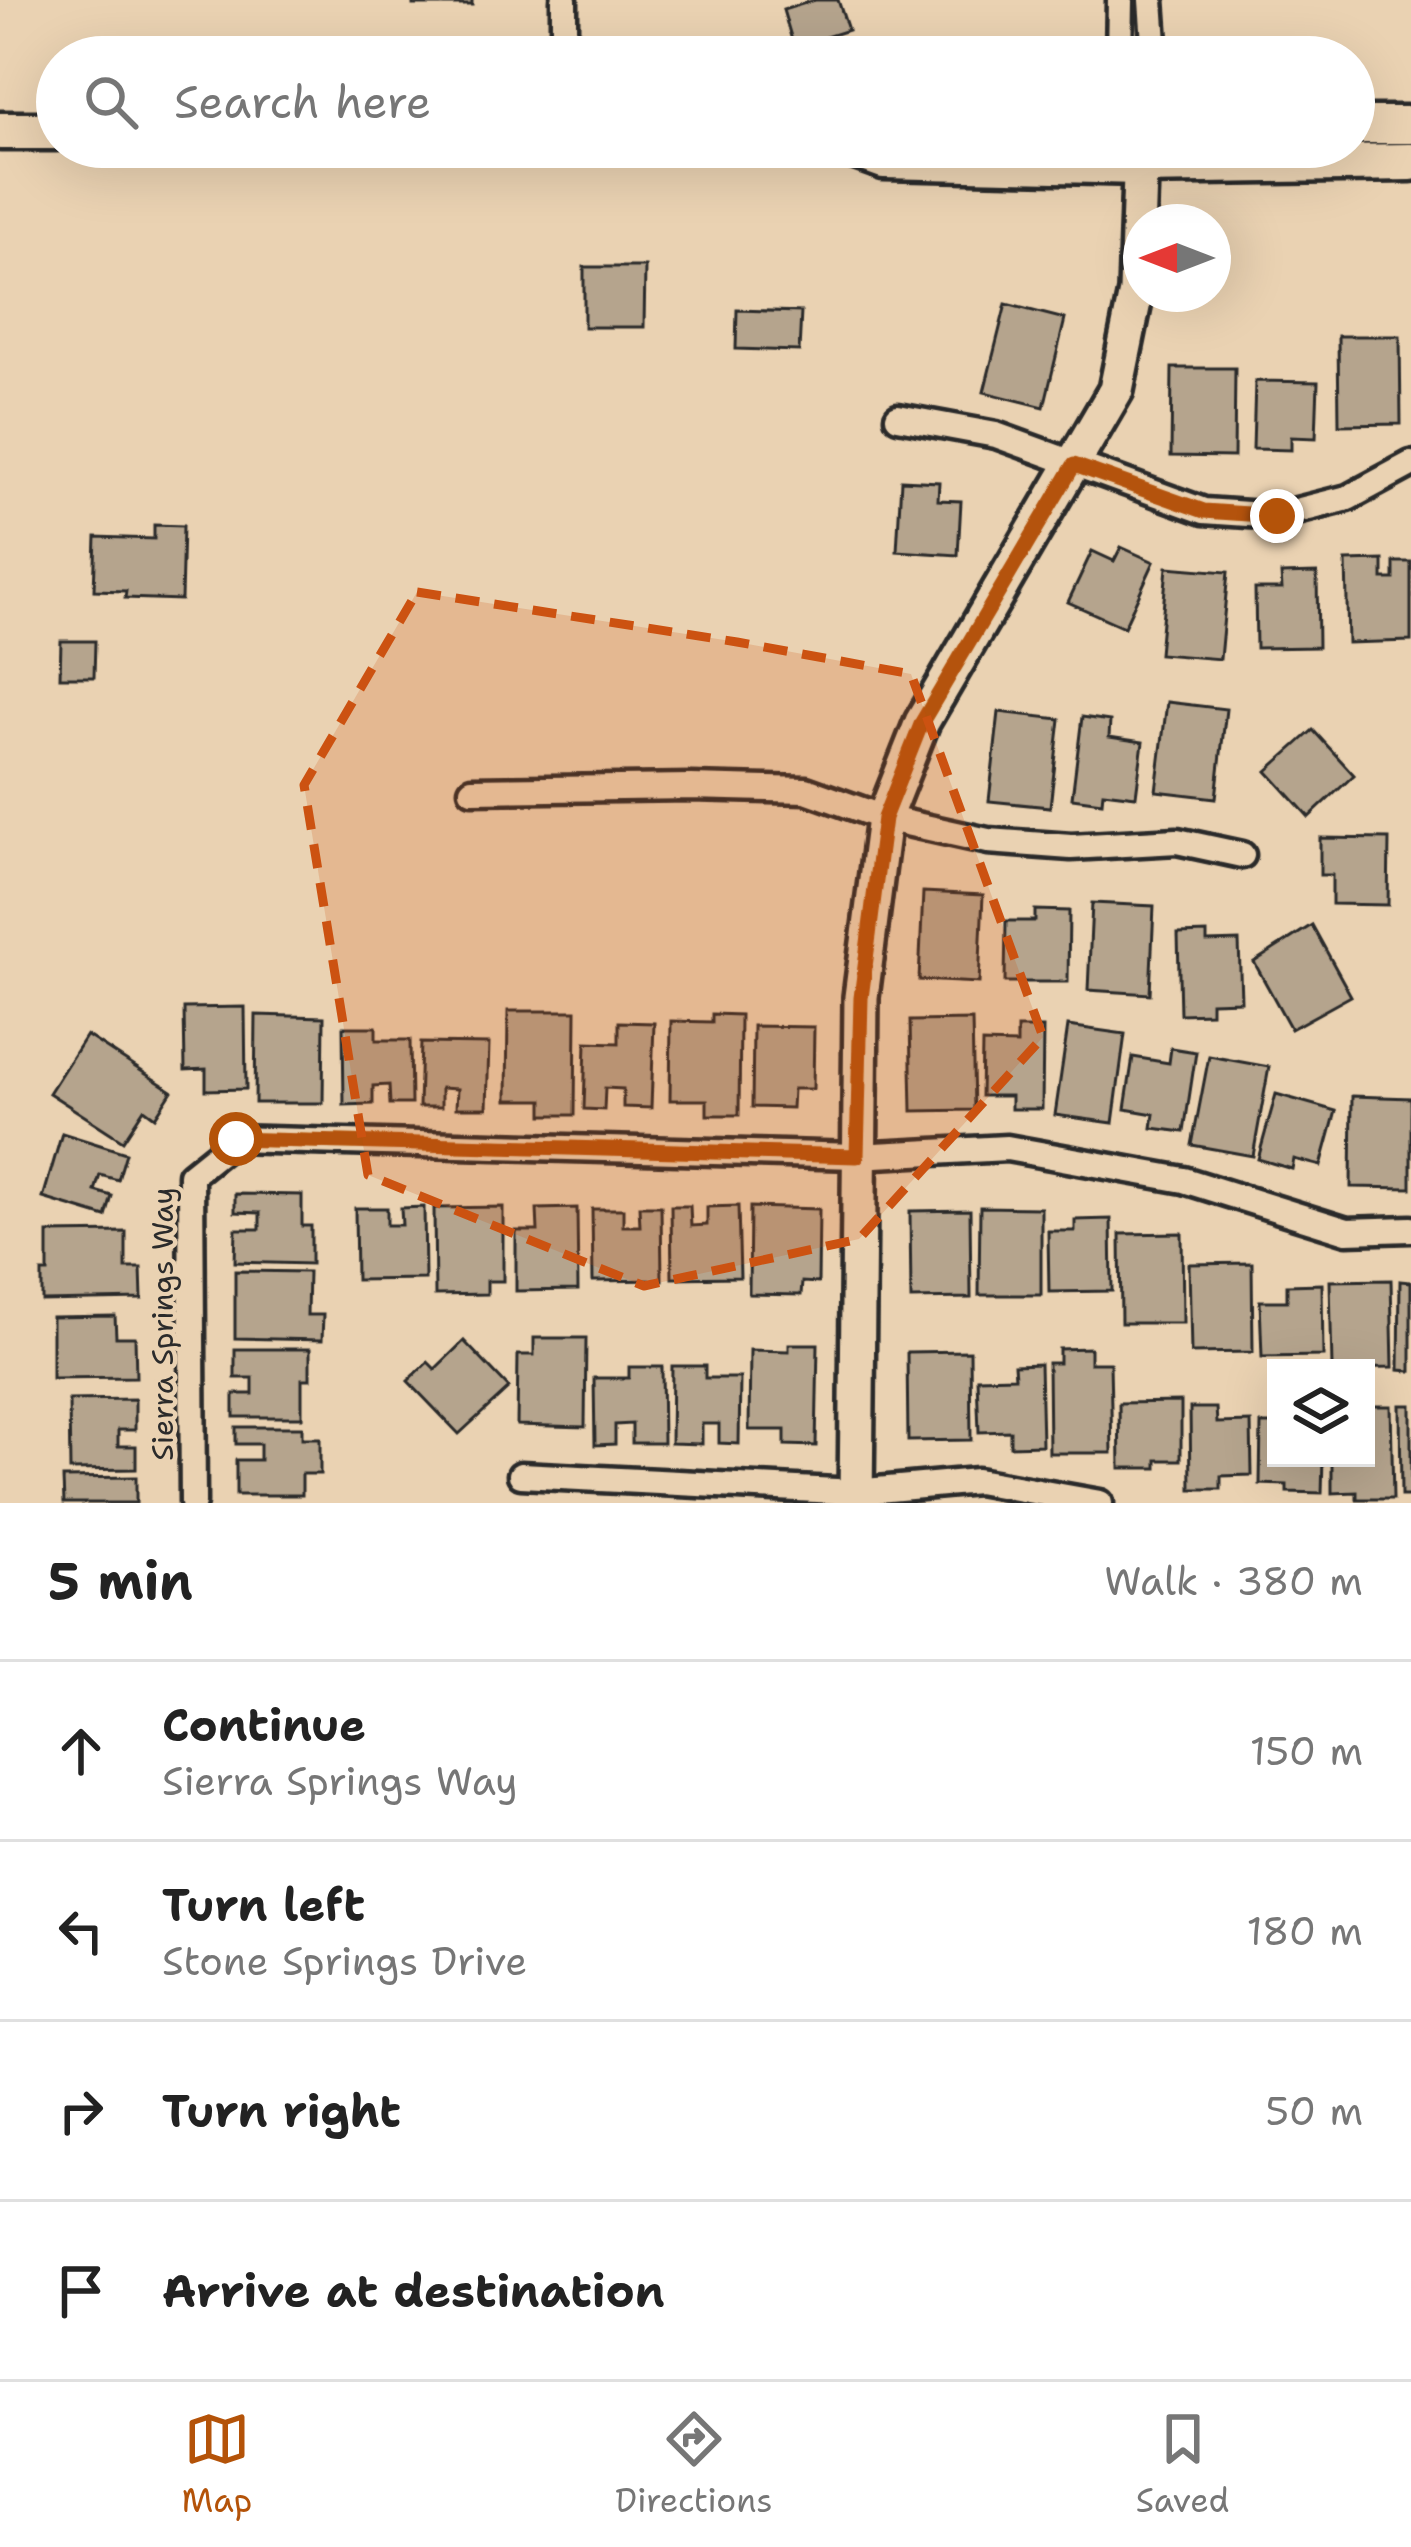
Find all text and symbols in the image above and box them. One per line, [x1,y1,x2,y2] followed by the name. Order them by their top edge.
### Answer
[36,36,1375,168] search box
[78,69,144,135] icon: search
[174,72,431,132] text: Search here
[1123,204,1231,312] north arrow
[1250,489,1304,543] route end
[209,1112,263,1166] route start
[142,1187,183,1461] street label: Sierra Springs Way
[1267,1359,1375,1467] map controls
[1267,1359,1375,1467] button: layers
[48,1547,193,1615] text: 5 min
[1104,1555,1363,1607] text: Walk · 380 m
[162,1695,366,1755] text: Continue
[48,1718,114,1784] icon: ahead
[1250,1725,1363,1777] text: 150 m
[162,1755,518,1807] text: Sierra Springs Way
[162,1875,365,1935] text: Turn left
[48,1898,114,1964] icon: left
[1247,1905,1363,1957] text: 180 m
[162,1935,527,1987] text: Stone Springs Drive
[48,2078,114,2144] icon: right
[162,2081,401,2141] text: Turn right
[1265,2085,1363,2137] text: 50 m
[48,2258,114,2324] icon: arrive
[162,2261,665,2321] text: Arrive at destination
[182,2406,252,2523] tab: Map
[615,2406,773,2523] tab: Directions
[1136,2406,1229,2523] tab: Saved

